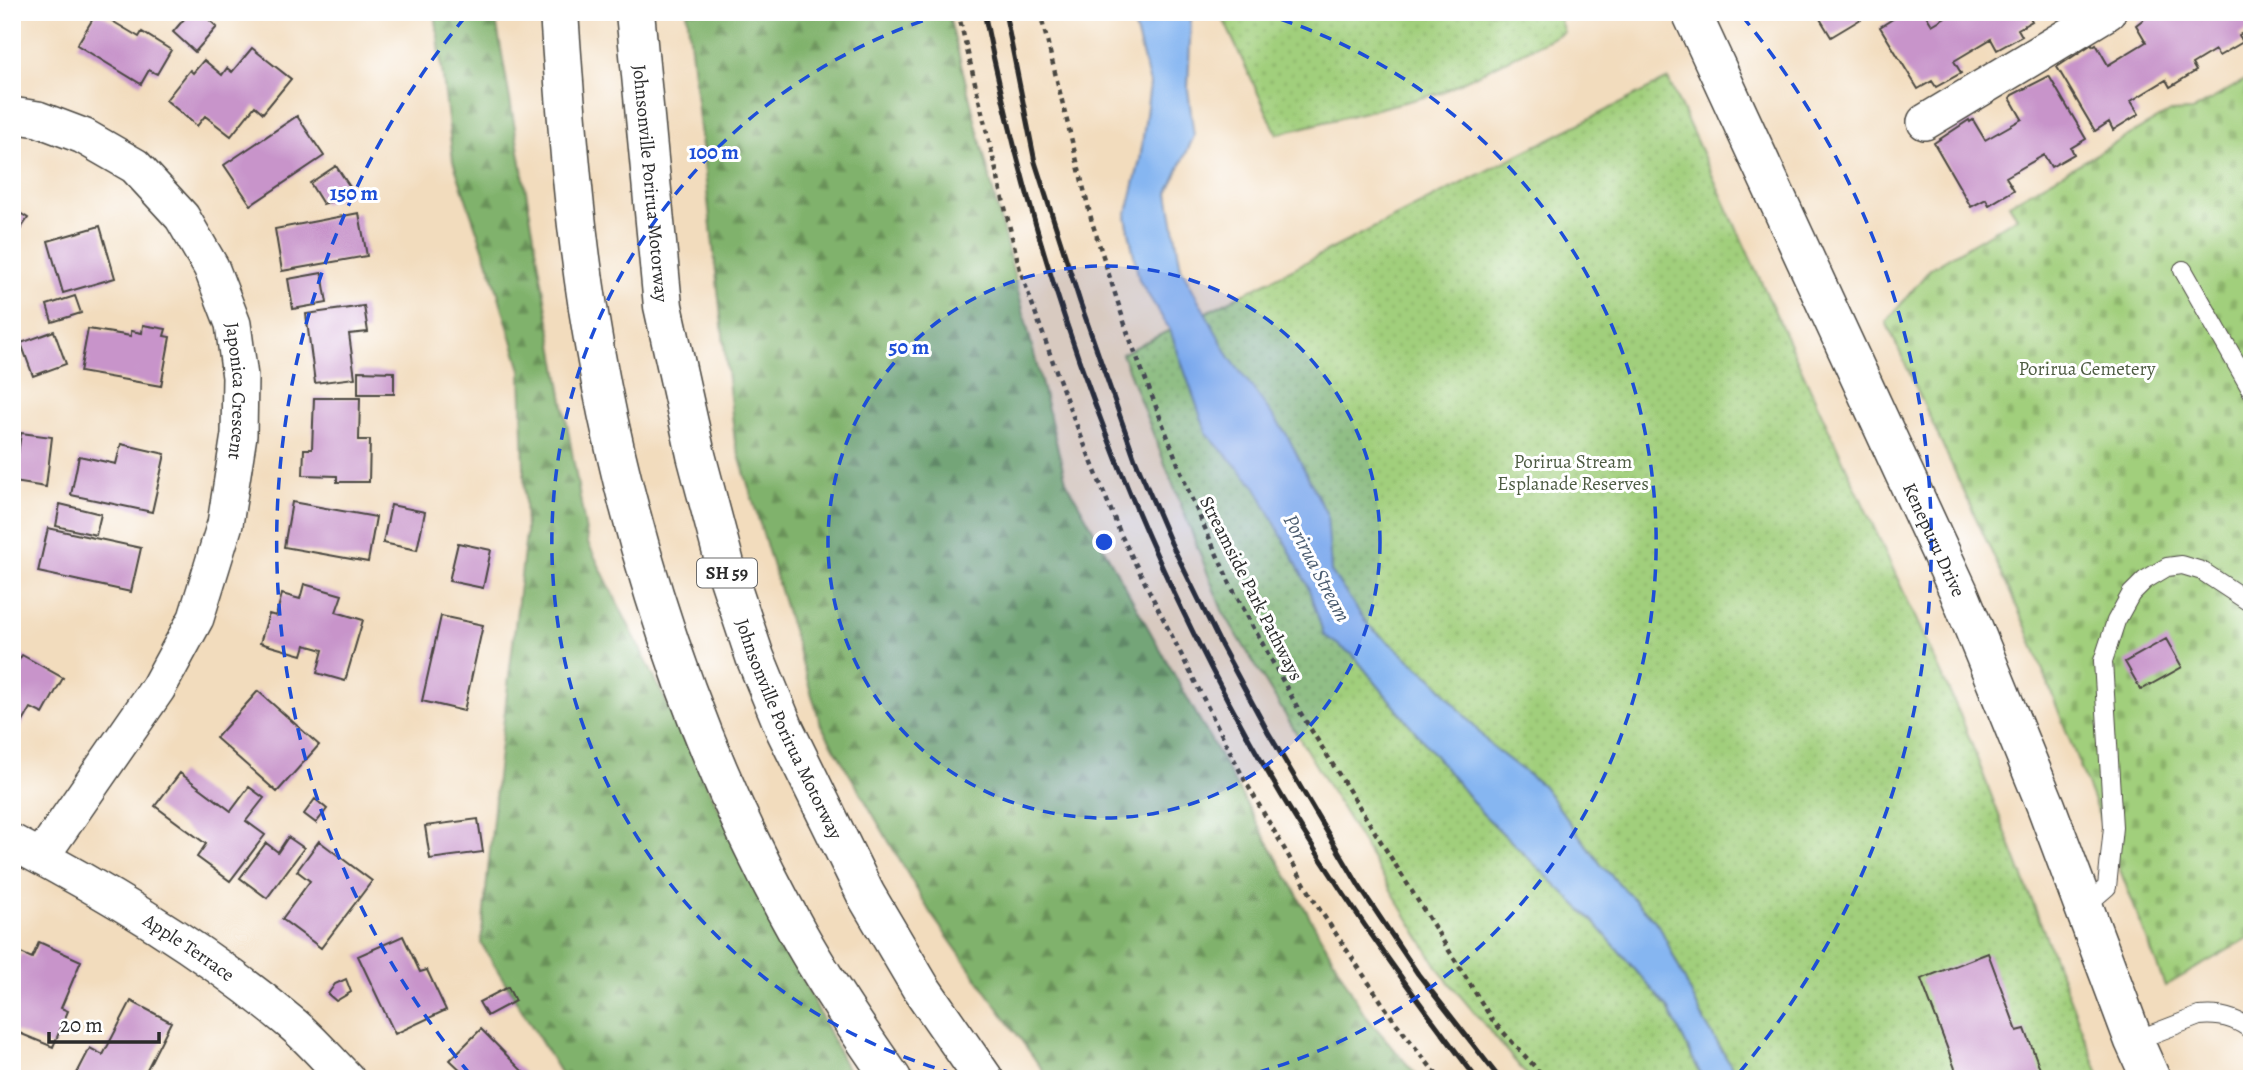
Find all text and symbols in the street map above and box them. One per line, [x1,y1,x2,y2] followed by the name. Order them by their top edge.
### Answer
[626,63,675,304] street label: Johnsonville Porirua Motorway
[689,138,739,166] text: 100 m
[330,179,379,207] text: 150 m
[219,321,252,461] street label: Japonica Crescent
[889,333,930,361] text: 50 m
[2018,356,2156,382] park label: Porirua Cemetery
[1497,449,1649,497] park label: Porirua Stream Esplanade Reserves
[1896,479,1971,601] street label: Kenepuru Drive
[1193,492,1309,685] street label: Streamside Park Pathways
[1277,509,1357,627] water label: Porirua Stream
[1092,530,1116,554] centre of rings
[697,558,757,588] road number: SH 59
[729,615,849,844] street label: Johnsonville Porirua Motorway
[137,907,240,988] street label: Apple Terrace
[49,1000,159,1044] scale bar
[60,1011,103,1039] text: 20 m

